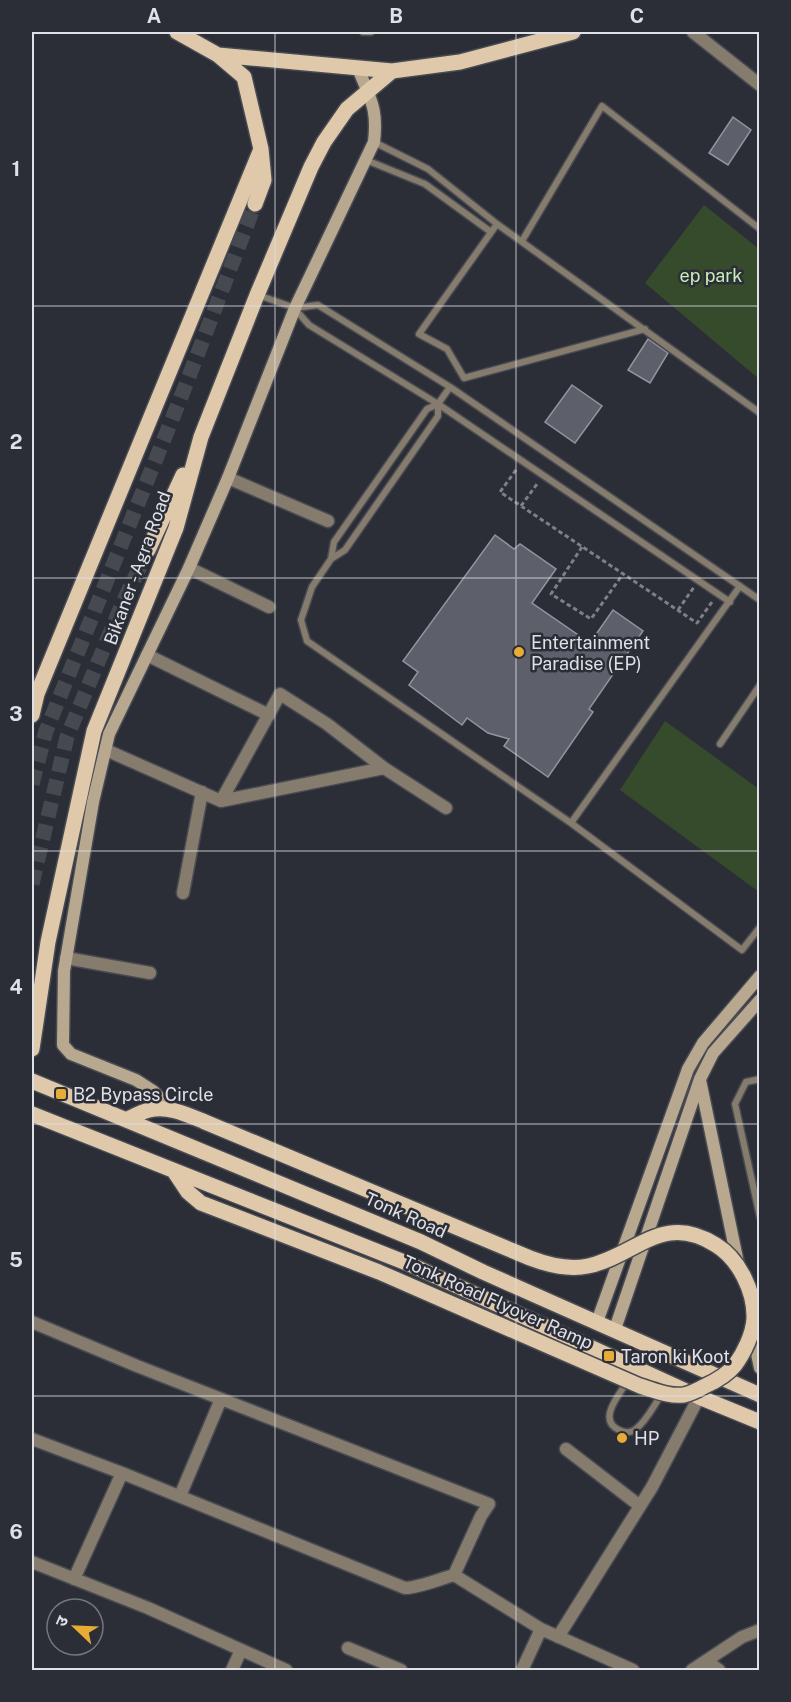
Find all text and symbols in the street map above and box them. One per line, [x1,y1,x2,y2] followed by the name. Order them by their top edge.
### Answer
[147,4,161,28] text: A
[389,4,403,28] text: B
[630,4,644,28] text: C
[12,157,20,181] text: 1
[680,265,742,286] park label: ep park
[10,430,22,454] text: 2
[99,488,175,648] street label: Bikaner - Agra Road
[531,632,650,674] place label: Entertainment Paradise (EP)
[512,645,526,659] marker: Entertainment Paradise (EP)
[9,702,23,726] text: 3
[9,975,23,999] text: 4
[73,1084,214,1105] place label: B2 Bypass Circle
[54,1087,68,1101] marker: B2 Bypass Circle
[362,1188,450,1242] street label: Tonk Road
[9,1248,23,1272] text: 5
[400,1251,596,1353] street label: Tonk Road Flyover Ramp
[621,1346,730,1367] place label: Taron ki Koot
[602,1349,616,1363] marker: Taron ki Koot
[634,1428,659,1449] place label: HP
[615,1431,629,1445] marker: HP
[9,1520,23,1544] text: 6
[45,1597,105,1657] north arrow
[51,1613,72,1629] text: उ

